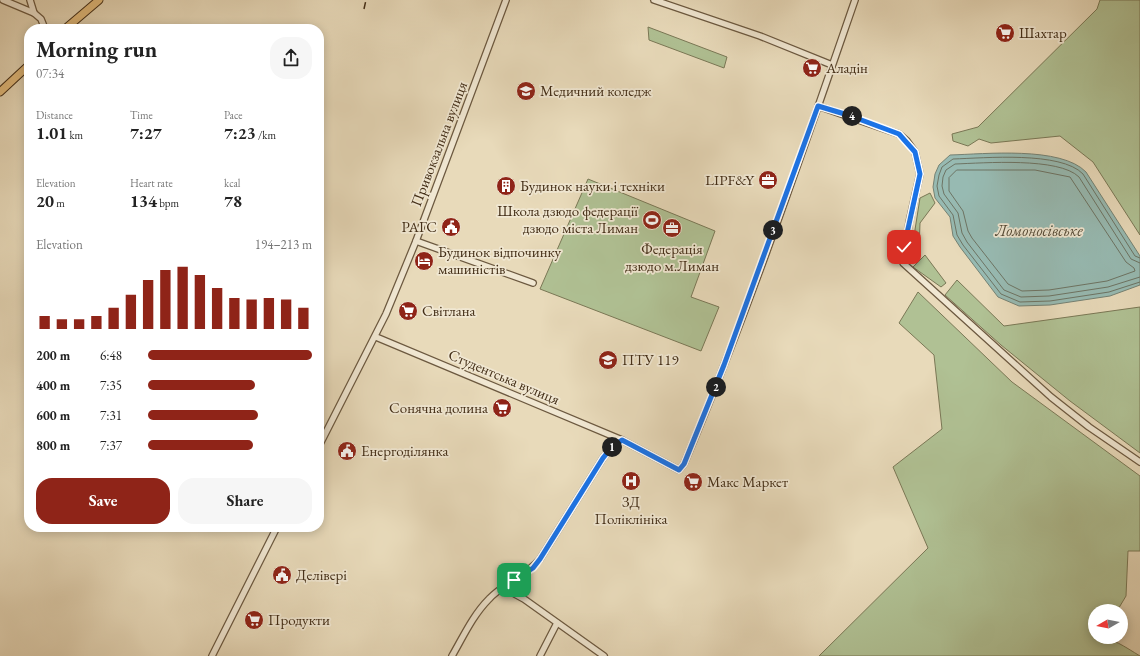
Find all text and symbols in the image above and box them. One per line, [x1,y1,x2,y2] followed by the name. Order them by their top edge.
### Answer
[994,22,1016,44] supermarket icon: Шахтар
[1019,23,1067,42] place label: Шахтар
[36,35,157,64] text: Morning run
[270,37,312,79] button: share
[801,57,823,79] supermarket icon: Аладін
[825,58,868,77] place label: Аладін
[36,65,64,82] text: 07:34
[406,78,471,209] street label: Привокзальна вулиця
[515,80,537,102] school or university icon: Медичний коледж
[540,81,652,100] place label: Медичний коледж
[842,106,862,126] pin: 4
[36,108,73,122] text: Distance
[130,108,153,122] text: Time
[224,108,242,122] text: Pace
[849,109,855,123] text: 4
[36,122,67,144] text: 1.01
[130,122,162,144] text: 7:27
[224,122,256,144] text: 7:23
[67,128,83,142] text: km
[256,128,276,142] text: /km
[757,169,779,191] office icon: LIPF&Y
[705,170,755,189] place label: LIPF&Y
[495,175,517,197] building icon: Будинок науки і техніки
[36,176,76,190] text: Elevation
[130,176,173,190] text: Heart rate
[224,176,241,190] text: kcal
[520,176,665,195] place label: Будинок науки і техніки
[36,190,54,212] text: 20
[130,190,157,212] text: 134
[224,190,242,212] text: 78
[54,196,65,210] text: m
[157,196,179,210] text: bpm
[497,201,638,237] place label: Школа дзюдо федерації дзюдо міста Лиман
[641,209,663,231] sports icon: Школа дзюдо федерації дзюдо міста Лиман
[440,216,462,238] public building icon: РАГС
[402,217,437,236] place label: РАГС
[661,217,683,239] office icon: Федерація дзюдо м.Лиман
[763,220,783,240] pin: 3
[994,220,1083,241] water label: Ломоносівське
[770,223,776,237] text: 3
[887,230,921,264] pin
[36,236,83,253] text: Elevation
[255,236,312,253] text: 194–213 m
[893,236,915,258] icon: check
[625,239,719,275] place label: Федерація дзюдо м.Лиман
[438,242,562,278] place label: Будинок відпочинку машиністів
[413,250,435,272] hotel icon: Будинок відпочинку машиністів
[397,300,419,322] supermarket icon: Світлана
[422,301,475,320] place label: Світлана
[446,345,563,409] street label: Студентська вулиця
[36,347,70,364] text: 200 m
[100,347,122,364] text: 6:48
[597,349,619,371] school or university icon: ПТУ 119
[622,350,679,369] place label: ПТУ 119
[36,377,70,394] text: 400 m
[100,377,122,394] text: 7:35
[706,377,726,397] pin: 2
[713,380,719,394] text: 2
[491,397,513,419] supermarket icon: Сонячна долина
[389,398,488,417] place label: Сонячна долина
[36,407,70,424] text: 600 m
[100,407,122,424] text: 7:31
[36,437,70,454] text: 800 m
[100,437,122,454] text: 7:37
[602,437,622,457] pin: 1
[336,440,358,462] public building icon: Енергоділянка
[609,440,615,454] text: 1
[361,441,448,460] place label: Енергоділянка
[620,470,642,492] hospital icon: ЗД Поліклініка
[682,471,704,493] supermarket icon: Макс Маркет
[707,472,788,491] place label: Макс Маркет
[36,478,170,524] button: Save
[178,478,312,524] button: Share
[595,492,667,528] place label: ЗД Поліклініка
[497,563,531,597] pin
[271,564,293,586] public building icon: Делівері
[296,565,347,584] place label: Делівері
[503,569,525,591] icon: arrive
[1088,604,1128,644] north arrow
[1088,604,1128,644] map controls
[243,609,265,631] supermarket icon: Продукти
[268,610,330,629] place label: Продукти

